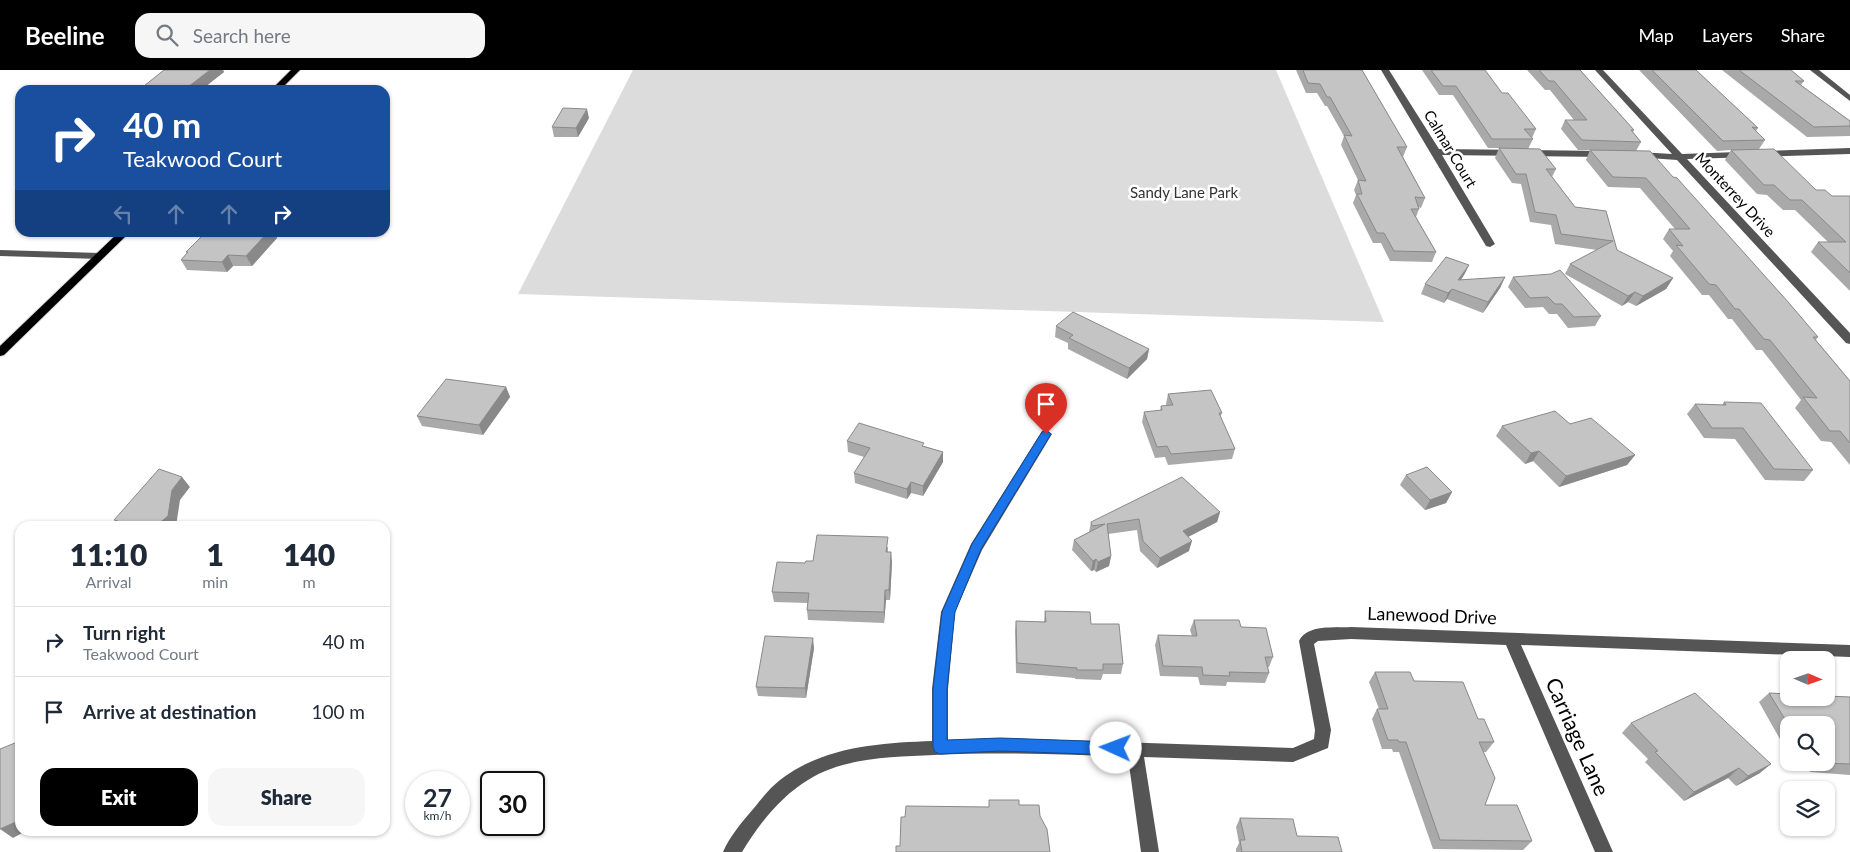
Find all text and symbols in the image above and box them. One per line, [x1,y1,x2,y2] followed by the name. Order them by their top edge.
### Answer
[135,13,485,58] search box
[25,21,105,50] text: Beeline
[153,21,181,49] icon: search
[193,24,291,47] text: Search here
[1638,24,1674,46] text: Map
[1702,24,1753,46] text: Layers
[1781,24,1825,46] text: Share
[123,103,201,145] text: 40 m
[40,105,105,170] icon: right
[1421,106,1481,191] street label: Calmar Court
[123,145,282,172] text: Teakwood Court
[1692,148,1780,240] street label: Monterrey Drive
[1130,183,1238,201] park label: Sandy Lane Park
[109,200,137,228] icon: left
[162,200,190,228] icon: ahead
[215,200,243,228] icon: ahead
[268,200,296,228] icon: right
[1025,383,1067,434] pin
[1032,390,1060,418] icon: arrive
[70,536,147,572] text: 11:10
[206,536,224,572] text: 1
[283,536,335,572] text: 140
[86,572,132,591] text: Arrival
[202,572,228,591] text: min
[302,572,316,591] text: m
[1367,602,1497,628] street label: Lanewood Drive
[83,621,165,644] text: Turn right
[40,628,68,656] icon: right
[322,630,365,653] text: 40 m
[83,644,199,663] text: Teakwood Court
[1780,651,1835,706] north arrow
[1780,651,1835,836] map controls
[1541,674,1616,799] street label: Carriage Lane
[40,698,68,726] icon: arrive
[83,700,256,723] text: Arrive at destination
[311,700,365,723] text: 100 m
[1780,716,1835,771] button: search
[1089,721,1141,773] position arrow
[40,768,198,826] button: Exit
[208,768,365,826] button: Share
[480,771,545,836] speed limit sign: 30
[1780,781,1835,836] button: layers
[423,782,452,812] text: 27
[423,808,452,823] text: km/h

